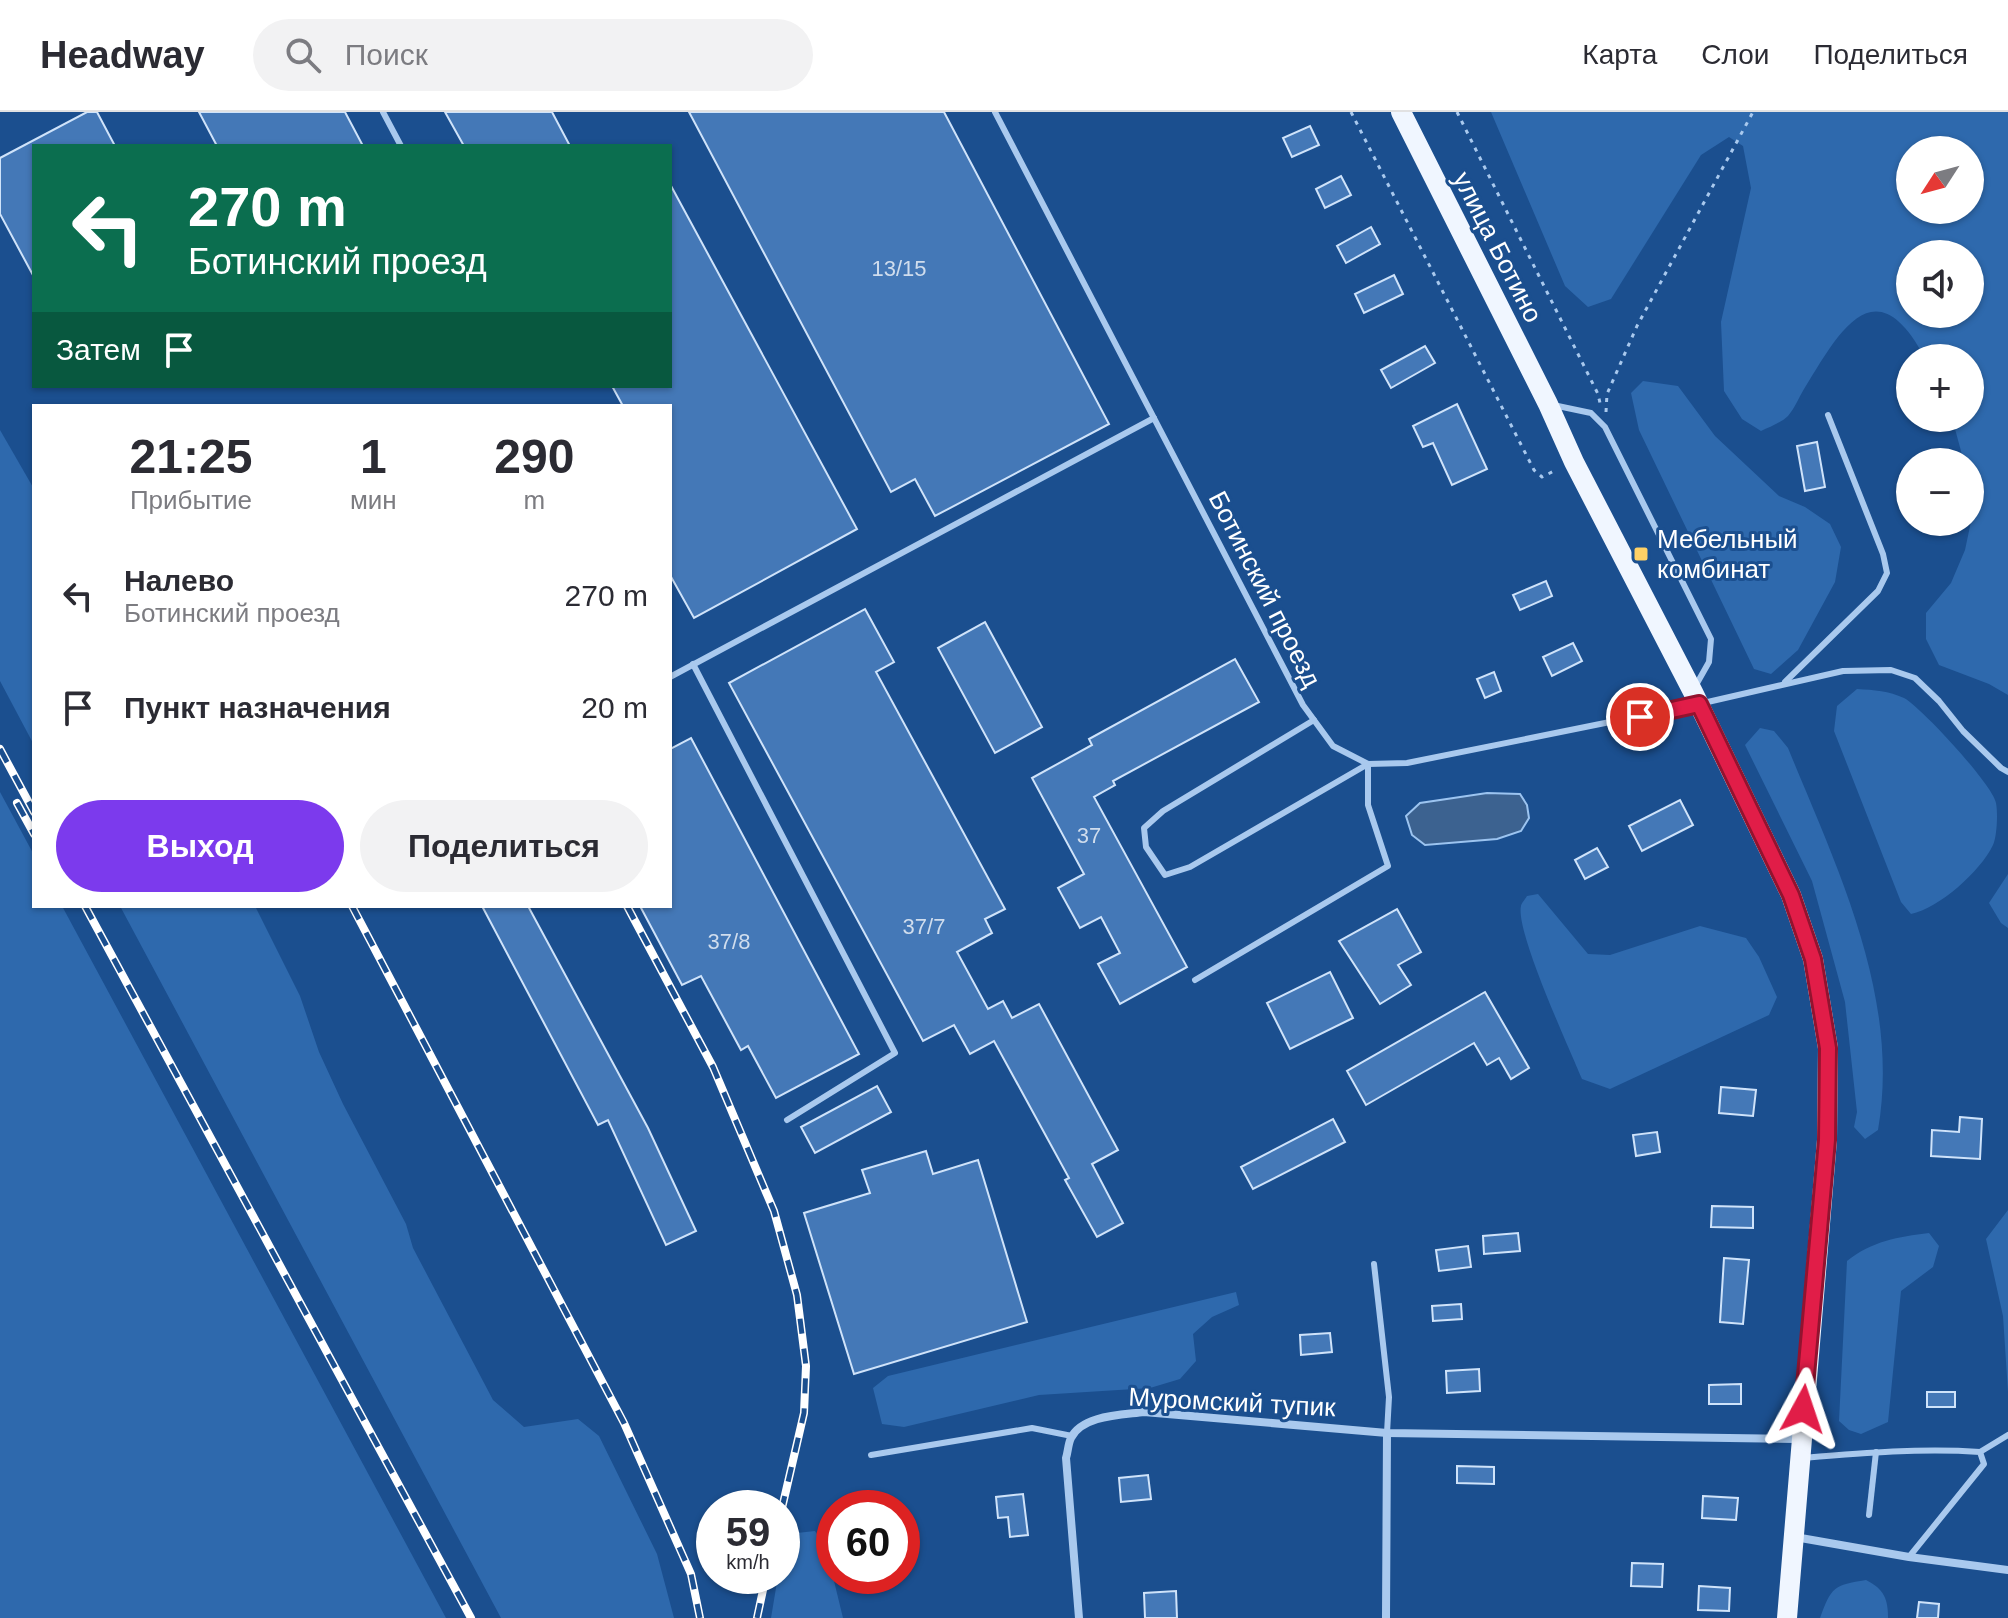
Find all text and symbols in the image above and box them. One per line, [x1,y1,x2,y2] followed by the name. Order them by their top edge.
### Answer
[253,19,813,91] search box
[281,33,325,77] icon: search
[40,34,205,76] text: Headway
[345,38,428,71] text: Поиск
[1582,39,1657,70] text: Карта
[1701,39,1769,70] text: Слои
[1813,39,1968,70] text: Поделиться
[1896,136,1984,224] north arrow
[1896,136,1984,536] map controls
[1447,167,1549,327] street label: улица Ботино
[188,175,347,238] text: 270 m
[56,176,160,280] icon: left
[1896,240,1984,328] button: sound
[188,241,487,282] text: Ботинский проезд
[871,256,927,281] house number: 13/15
[157,328,201,372] icon: arrive
[56,333,141,366] text: Затем
[1896,344,1984,432] button: +
[130,430,252,483] text: 21:25
[360,430,387,483] text: 1
[494,430,574,483] text: 290
[1896,448,1984,536] button: −
[130,485,252,515] text: Прибытие
[350,485,397,515] text: мин
[524,485,545,515] text: m
[1203,486,1327,692] street label: Ботинский проезд
[1657,524,1798,584] place label: Мебельный комбинат
[1632,545,1650,563] marker: Мебельный комбинат
[124,564,234,597] text: Налево
[56,574,100,618] icon: left
[565,579,648,612] text: 270 m
[124,598,340,628] text: Ботинский проезд
[1606,683,1674,751] pin
[56,686,100,730] icon: arrive
[124,691,391,724] text: Пункт назначения
[581,691,648,724] text: 20 m
[1618,695,1662,739] icon: arrive
[56,800,344,892] button: Выход
[360,800,648,892] button: Поделиться
[1077,823,1101,848] house number: 37
[903,914,945,939] house number: 37/7
[708,929,750,954] house number: 37/8
[1761,1367,1845,1451] position arrow
[1128,1382,1337,1422] street label: Муромский тупик
[816,1490,920,1594] speed limit sign: 60
[726,1510,770,1554] text: 59
[726,1551,770,1573] text: km/h

